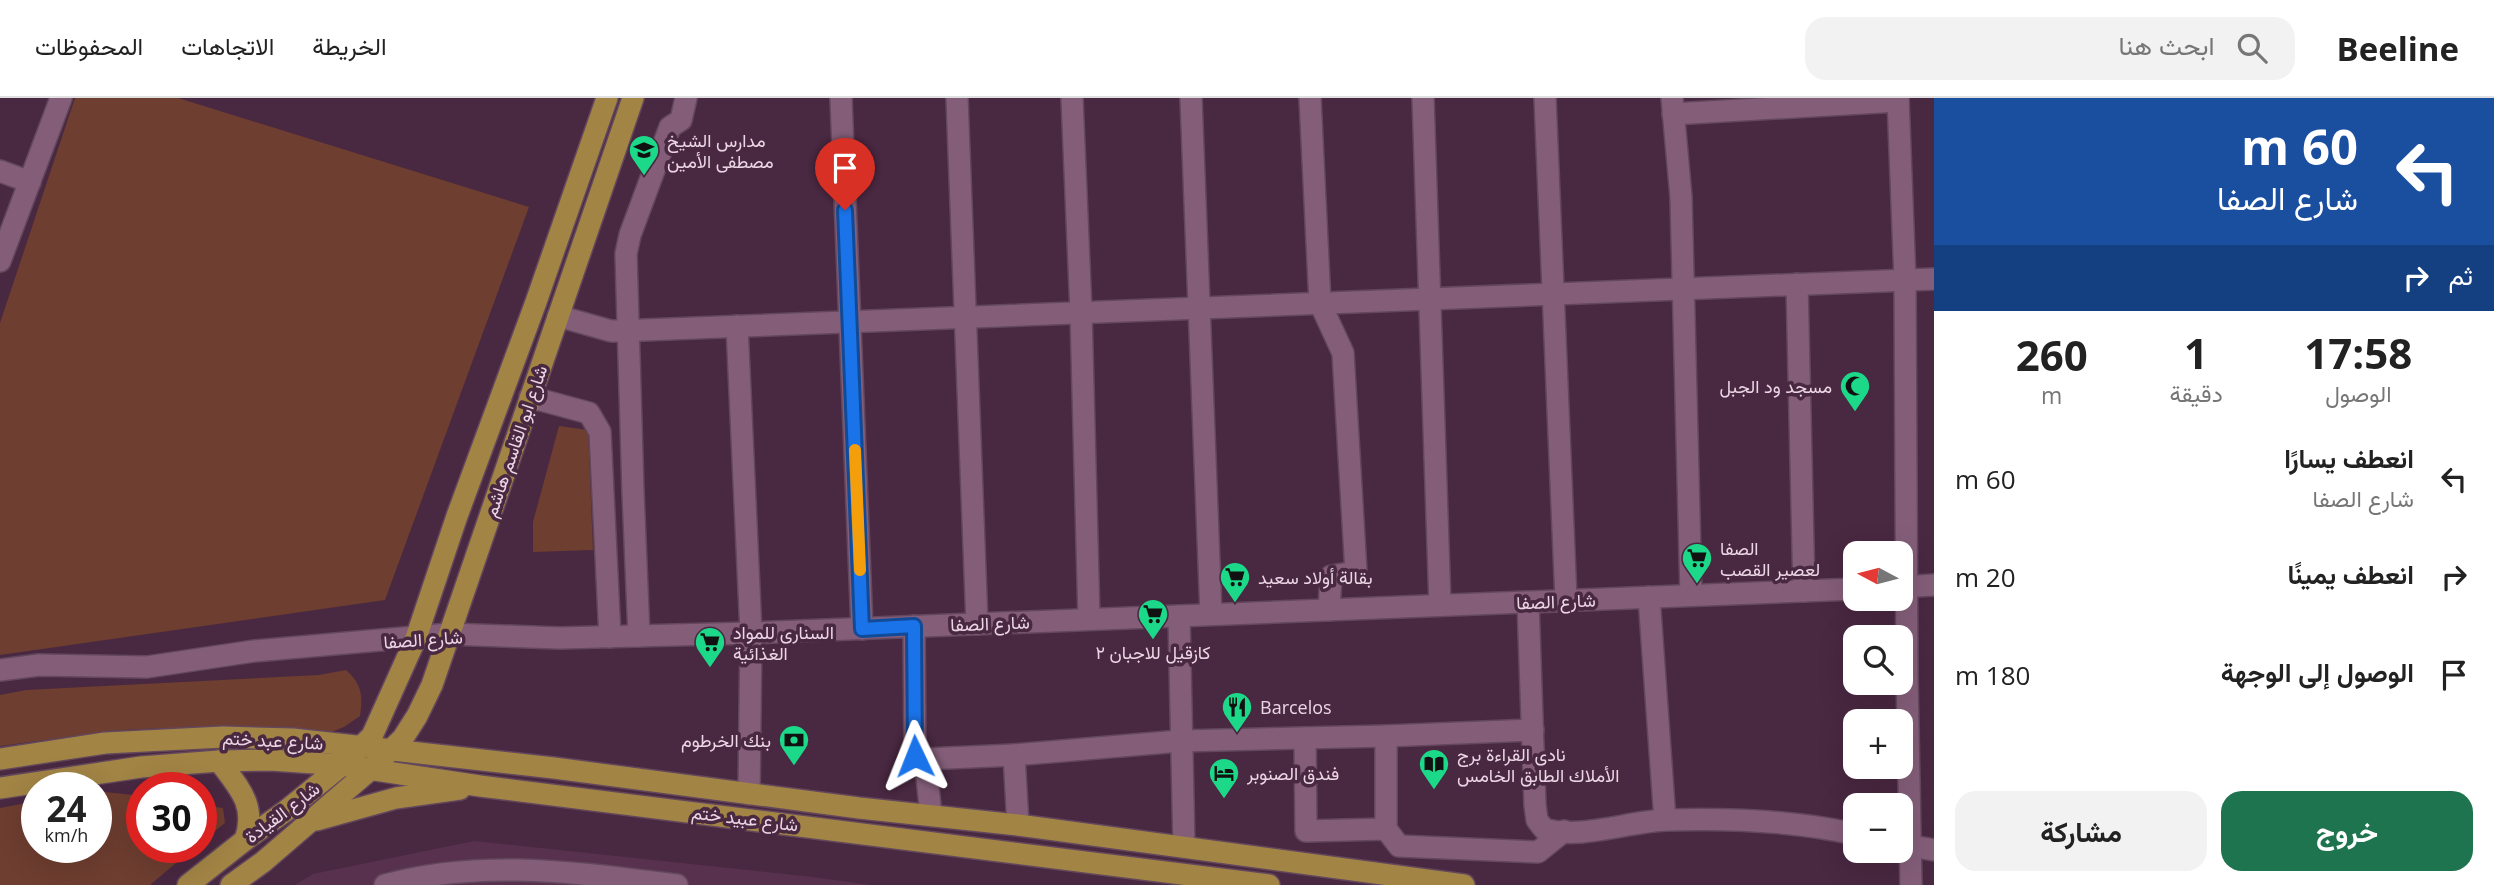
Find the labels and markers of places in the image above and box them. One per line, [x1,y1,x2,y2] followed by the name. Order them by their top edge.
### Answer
[667,128,774,173] place label: مدارس الشيخ مصطفى الأمين
[627,133,661,177] school or university icon: مدارس الشيخ مصطفى الأمين
[815,138,875,210] pin
[1838,369,1872,413] mosque icon: مسجد ود الجبل
[1719,374,1832,398] place label: مسجد ود الجبل
[1720,536,1820,581] place label: الصفا لعصير القصب
[1680,541,1714,585] supermarket icon: الصفا لعصير القصب
[1218,560,1252,604] supermarket icon: بقالة أولاد سعيد
[1258,565,1372,589] place label: بقالة أولاد سعيد
[1136,597,1170,641] supermarket icon: كازقيل للاجبان ٢
[733,620,834,665] place label: السناري للمواد الغذائية
[693,625,727,669] supermarket icon: السناري للمواد الغذائية
[1095,640,1211,664] place label: كازقيل للاجبان ٢
[1220,690,1254,734] restaurant icon: Barcelos
[1260,695,1332,719] place label: Barcelos
[777,723,811,767] bank icon: بنك الخرطوم
[681,728,771,753] place label: بنك الخرطوم
[1457,742,1620,787] place label: نادي القراءة برج الأملاك الطابق الخامس
[1417,747,1451,791] library icon: نادي القراءة برج الأملاك الطابق الخامس
[1207,756,1241,800] hotel icon: فندق الصنوبر
[1246,761,1339,785] place label: فندق الصنوبر

